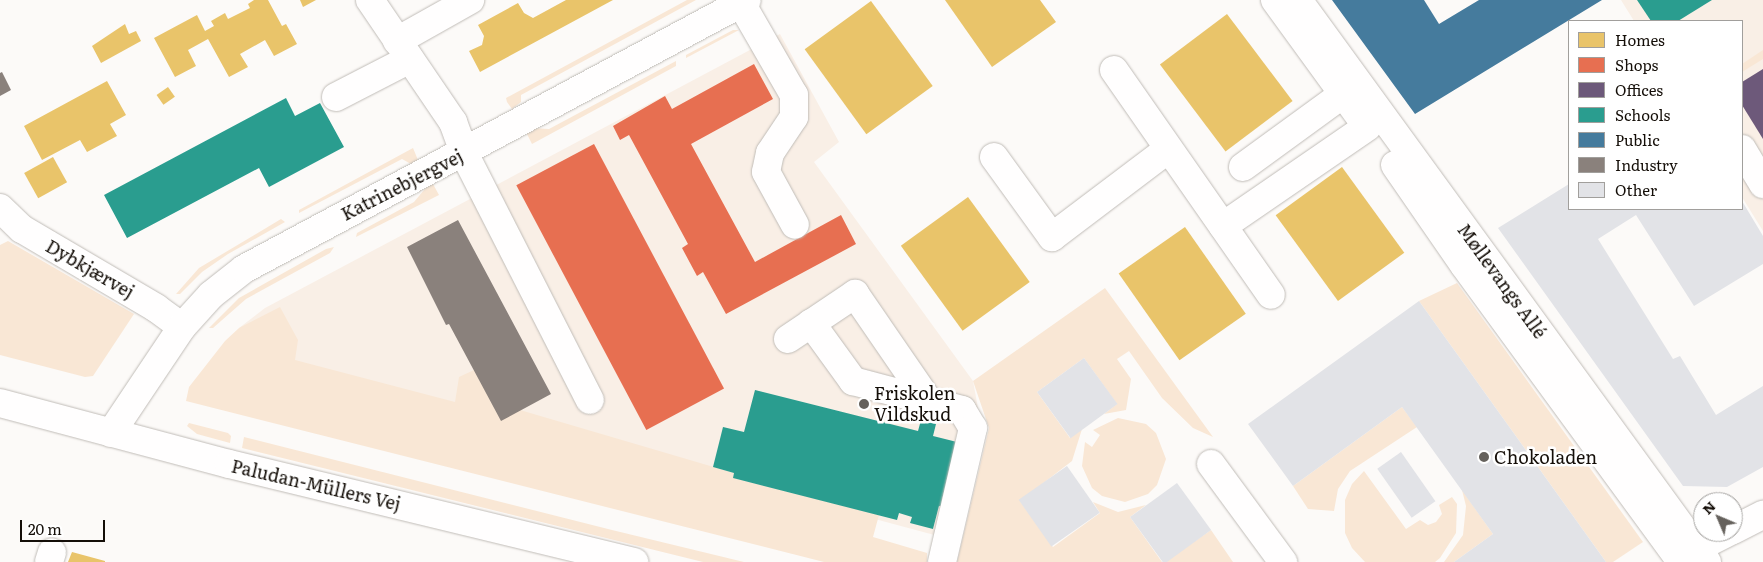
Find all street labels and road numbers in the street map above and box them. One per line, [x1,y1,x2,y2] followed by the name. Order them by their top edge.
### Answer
[337,145,467,225] street label: Katrinebjergvej
[1453,219,1551,343] street label: Møllevangs Allé
[42,235,138,303] street label: Dybkjærvej
[229,455,403,515] street label: Paludan-Müllers Vej

